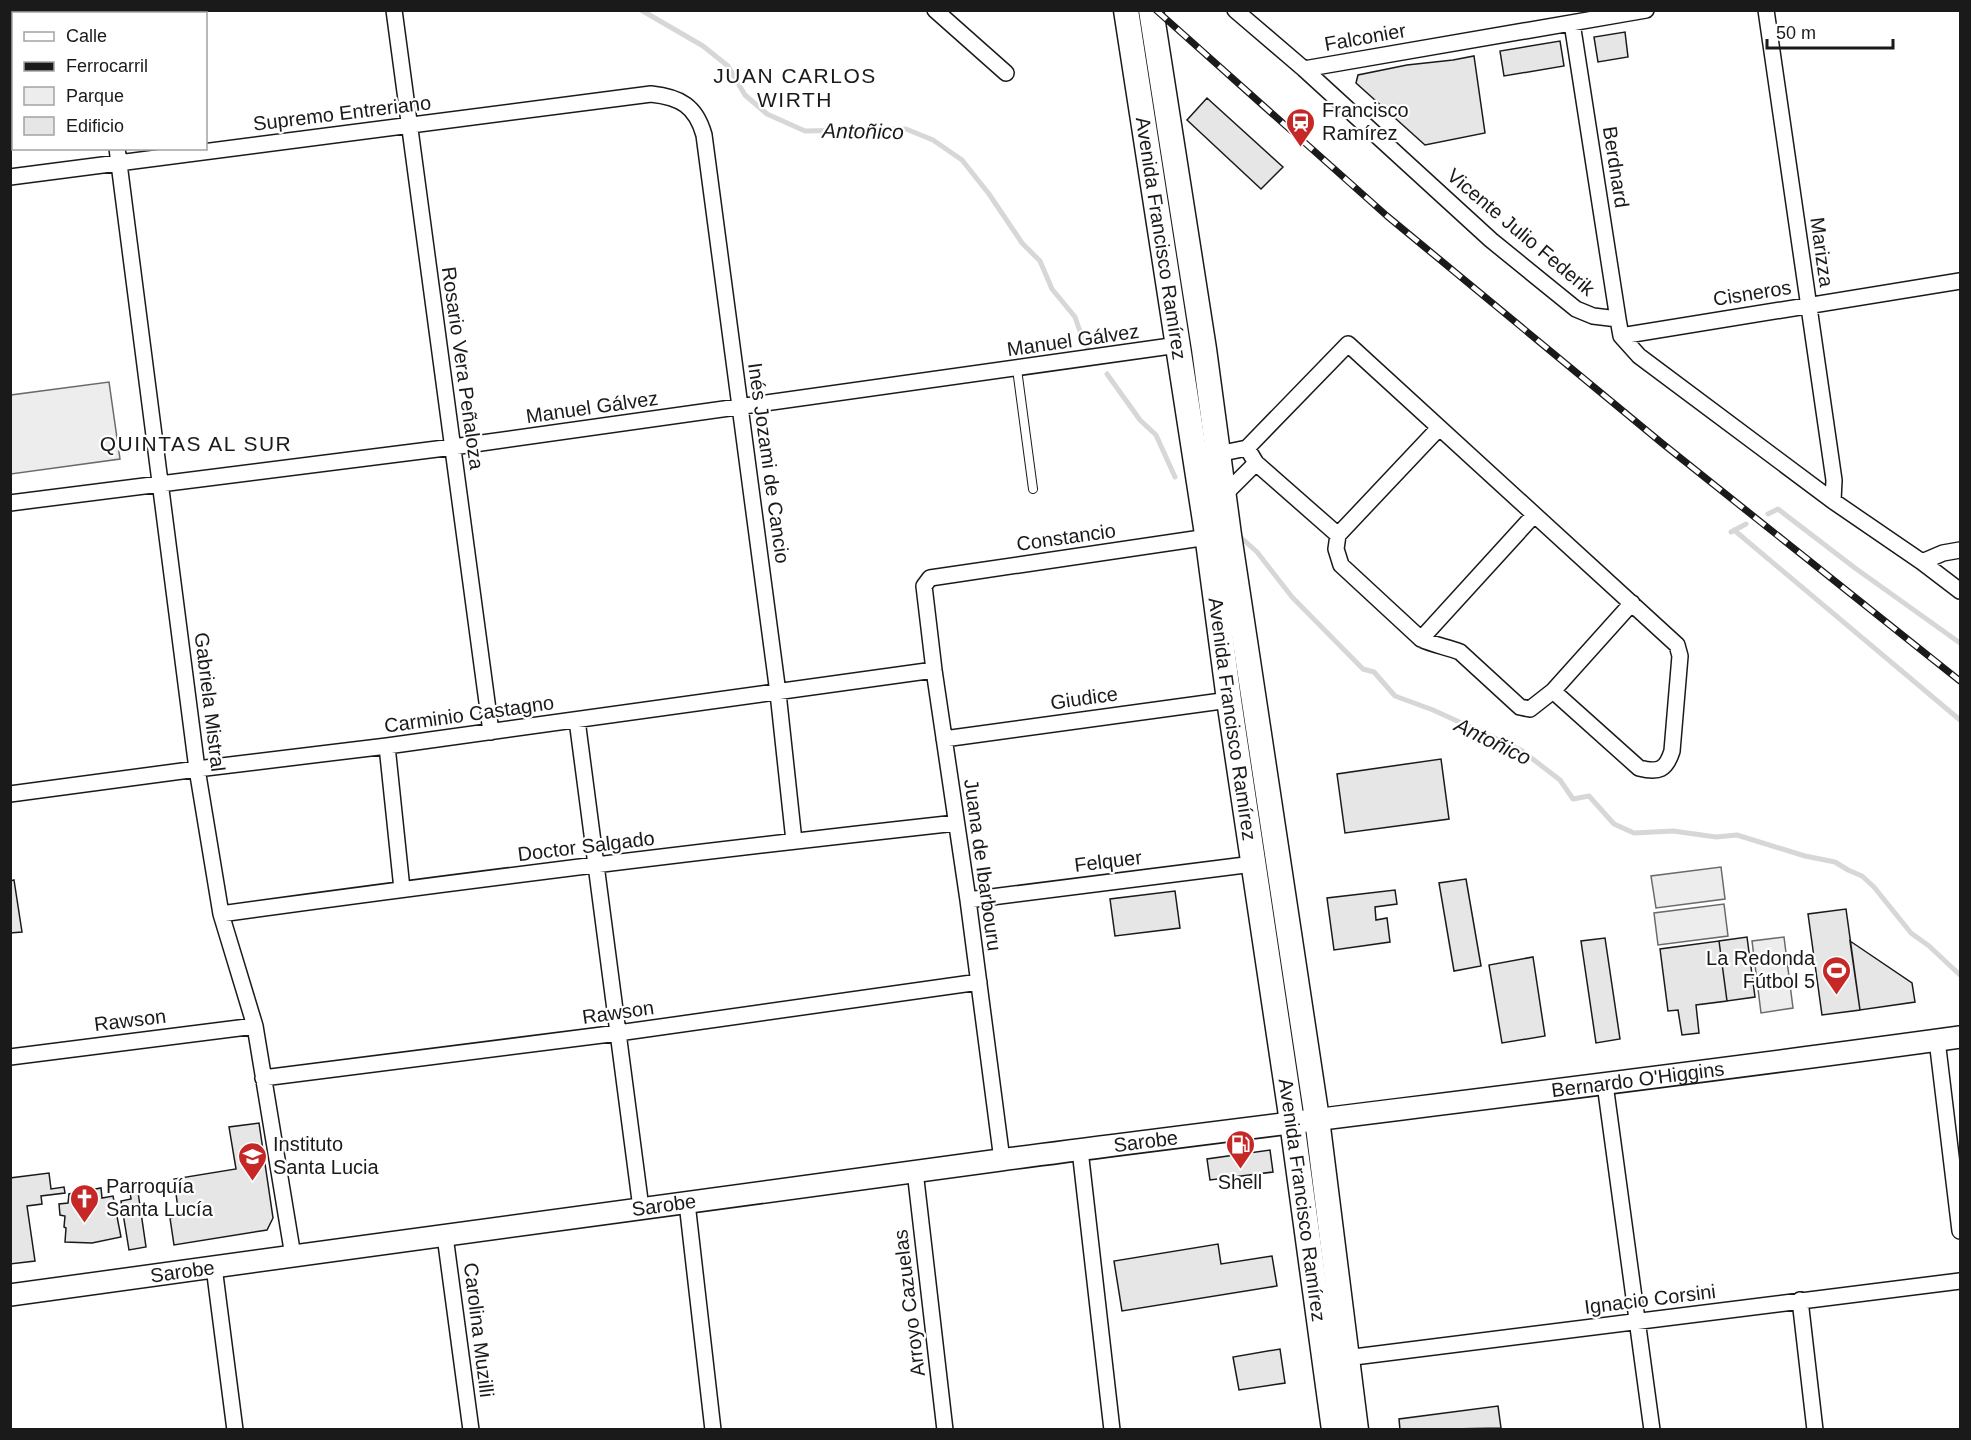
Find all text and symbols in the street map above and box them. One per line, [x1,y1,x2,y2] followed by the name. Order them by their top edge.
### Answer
[12,12,207,150] legend
[1767,12,1893,50] scale bar
[1323,19,1408,55] street label: Falconier
[1776,23,1816,43] text: 50 m
[66,26,107,46] text: Calle
[66,56,148,76] text: Ferrocarril
[713,64,877,111] district label: JUAN CARLOS WIRTH
[66,86,124,106] text: Parque
[252,91,432,135] street label: Supremo Entreriano
[1322,99,1409,144] place label: Francisco Ramírez
[1285,106,1317,148] station icon: Francisco Ramírez
[1132,115,1191,361] street label: Avenida Francisco Ramírez
[66,116,124,136] text: Edificio
[820,119,904,143] water label: Antoñico
[1599,125,1633,209] street label: Berdnard
[1443,164,1600,301] street label: Vicente Julio Federik
[1806,216,1838,289] street label: Marizza
[438,265,488,472] street label: Rosario Vera Peñaloza
[1711,276,1793,310] street label: Cisneros
[1005,320,1141,360] street label: Manuel Gálvez
[744,361,794,565] street label: Inés Jozami de Cancio
[524,387,660,427] street label: Manuel Gálvez
[100,432,292,455] district label: QUINTAS AL SUR
[1015,519,1117,555] street label: Constancio
[1205,596,1261,842] street label: Avenida Francisco Ramírez
[191,631,229,773] street label: Gabriela Mistral
[1049,682,1119,714] street label: Giudice
[383,691,555,737] street label: Carminio Castagno
[1449,712,1535,769] water label: Antoñico
[960,778,1006,952] street label: Juana de Ibarbouru
[516,827,656,865] street label: Doctor Salgado
[1073,846,1143,876] street label: Felquer
[1706,947,1816,992] place label: La Redonda Fútbol 5
[1820,954,1852,996] sports icon: La Redonda Fútbol 5
[581,996,655,1028] street label: Rawson
[93,1005,167,1035] street label: Rawson
[1550,1057,1725,1101] street label: Bernardo O'Higgins
[1275,1077,1330,1323] street label: Avenida Francisco Ramírez
[1112,1126,1179,1156] street label: Sarobe
[1224,1128,1256,1170] fuel station icon: Shell
[273,1133,380,1178] place label: Instituto Santa Lucia
[236,1140,268,1182] school or university icon: Instituto Santa Lucia
[1218,1171,1262,1193] place label: Shell
[106,1175,214,1220] place label: Parroquía Santa Lucía
[69,1182,101,1224] church icon: Parroquía Santa Lucía
[630,1190,697,1220] street label: Sarobe
[889,1228,929,1378] street label: Arroyo Cazuelas
[149,1256,216,1287] street label: Sarobe
[460,1261,498,1399] street label: Carolina Muzilli
[1583,1280,1717,1318] street label: Ignacio Corsini

